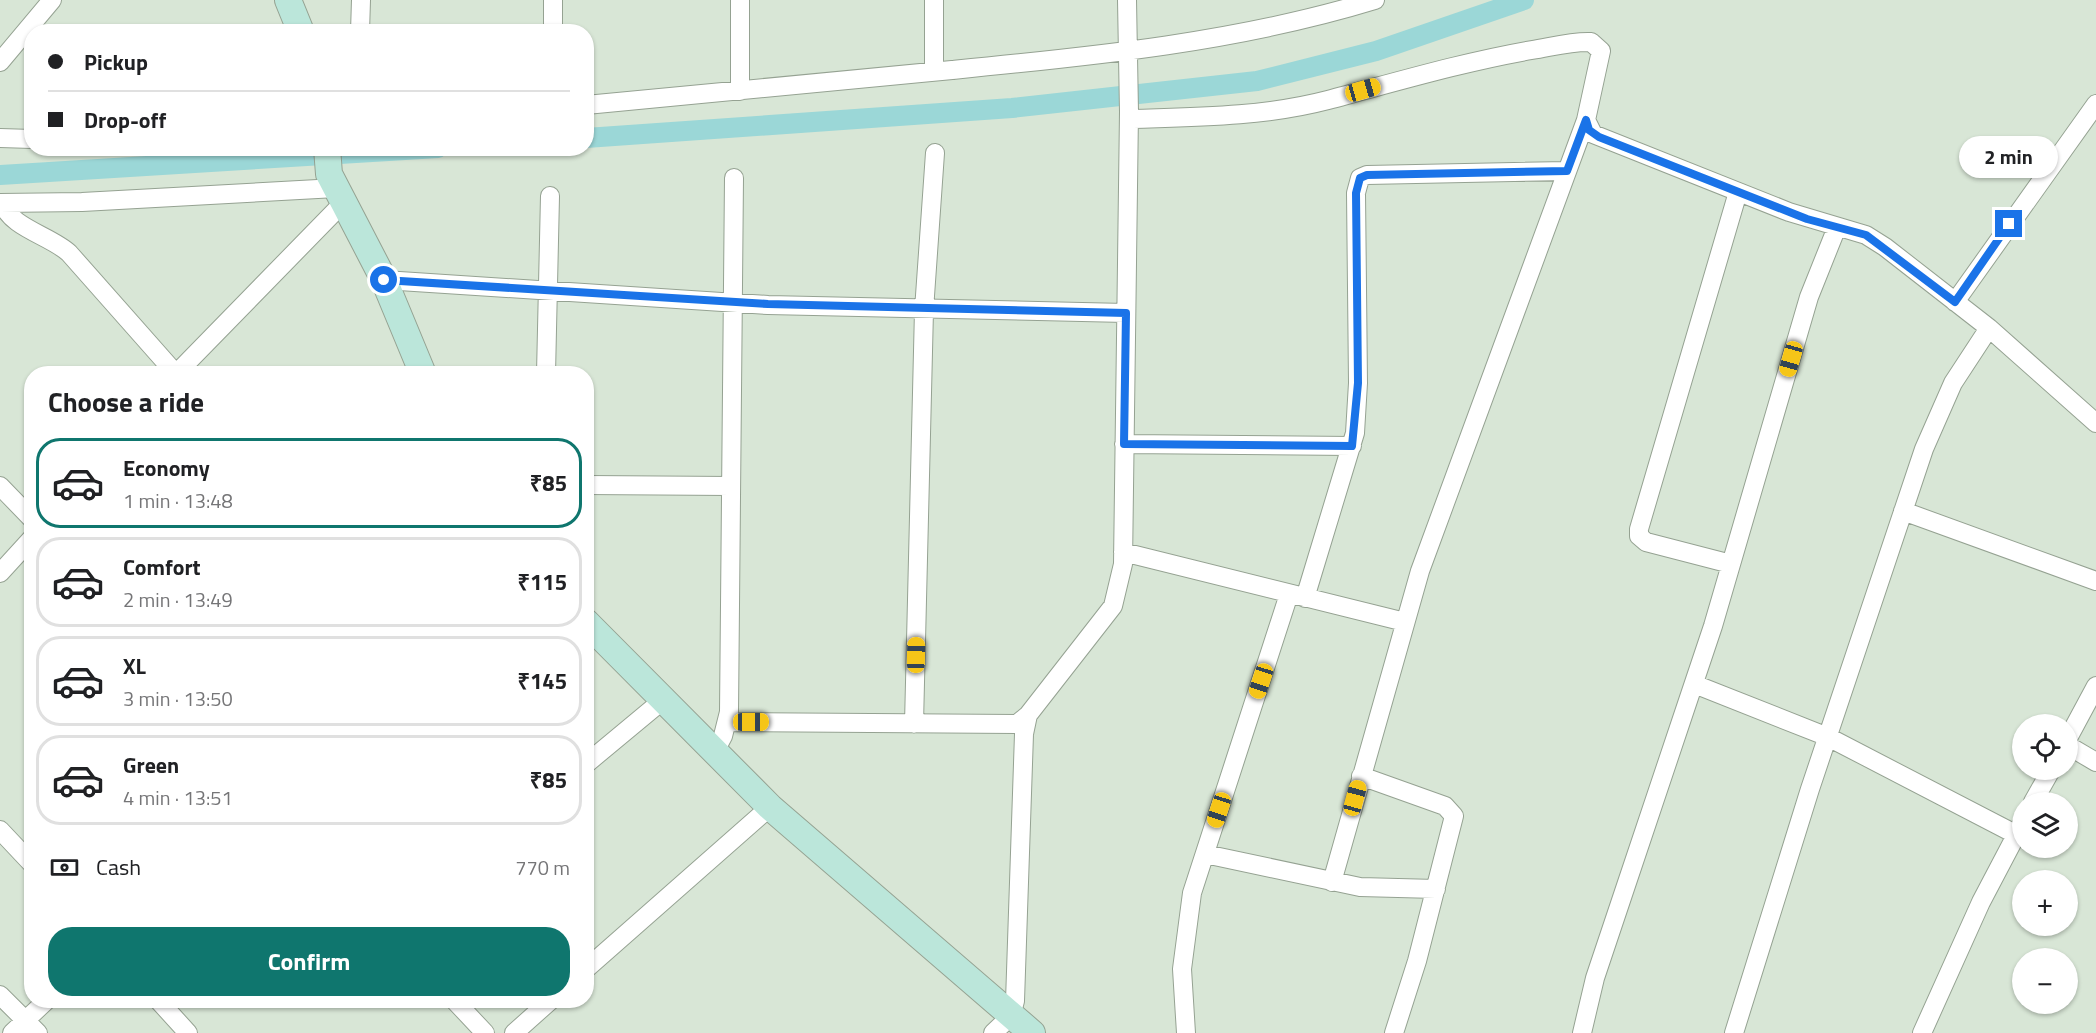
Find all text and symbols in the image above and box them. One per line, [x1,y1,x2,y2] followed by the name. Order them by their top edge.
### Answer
[84,45,148,79] text: Pickup
[1343,76,1383,104] car
[84,103,166,137] text: Drop-off
[1960,137,2058,179] callout: 2 min
[1984,141,2033,172] text: 2 min
[1995,210,2022,237] route end
[370,266,397,293] route start
[1777,339,1805,379] car
[48,381,204,422] text: Choose a ride
[123,451,210,485] text: Economy
[51,456,105,510] icon: car
[530,466,567,500] text: ₹85
[123,485,233,516] text: 1 min · 13:48
[123,550,201,584] text: Comfort
[51,555,105,609] icon: car
[517,565,567,599] text: ₹115
[123,584,233,615] text: 2 min · 13:49
[907,637,925,673] car
[123,649,146,683] text: XL
[51,654,105,708] icon: car
[1247,661,1275,701] car
[517,664,567,698] text: ₹145
[123,683,233,714] text: 3 min · 13:50
[733,713,769,731] car
[2012,714,2078,1014] map controls
[2012,714,2078,780] button: locate
[123,748,179,782] text: Green
[51,753,105,807] icon: car
[530,763,567,797] text: ₹85
[1342,778,1368,818] car
[123,782,233,813] text: 4 min · 13:51
[1205,790,1233,830] car
[2012,792,2078,858] button: layers
[96,850,141,884] text: Cash
[48,851,81,884] icon: cash
[515,852,570,883] text: 770 m
[2012,870,2078,936] button: +
[48,927,570,996] button: Confirm
[2012,948,2078,1014] button: −

